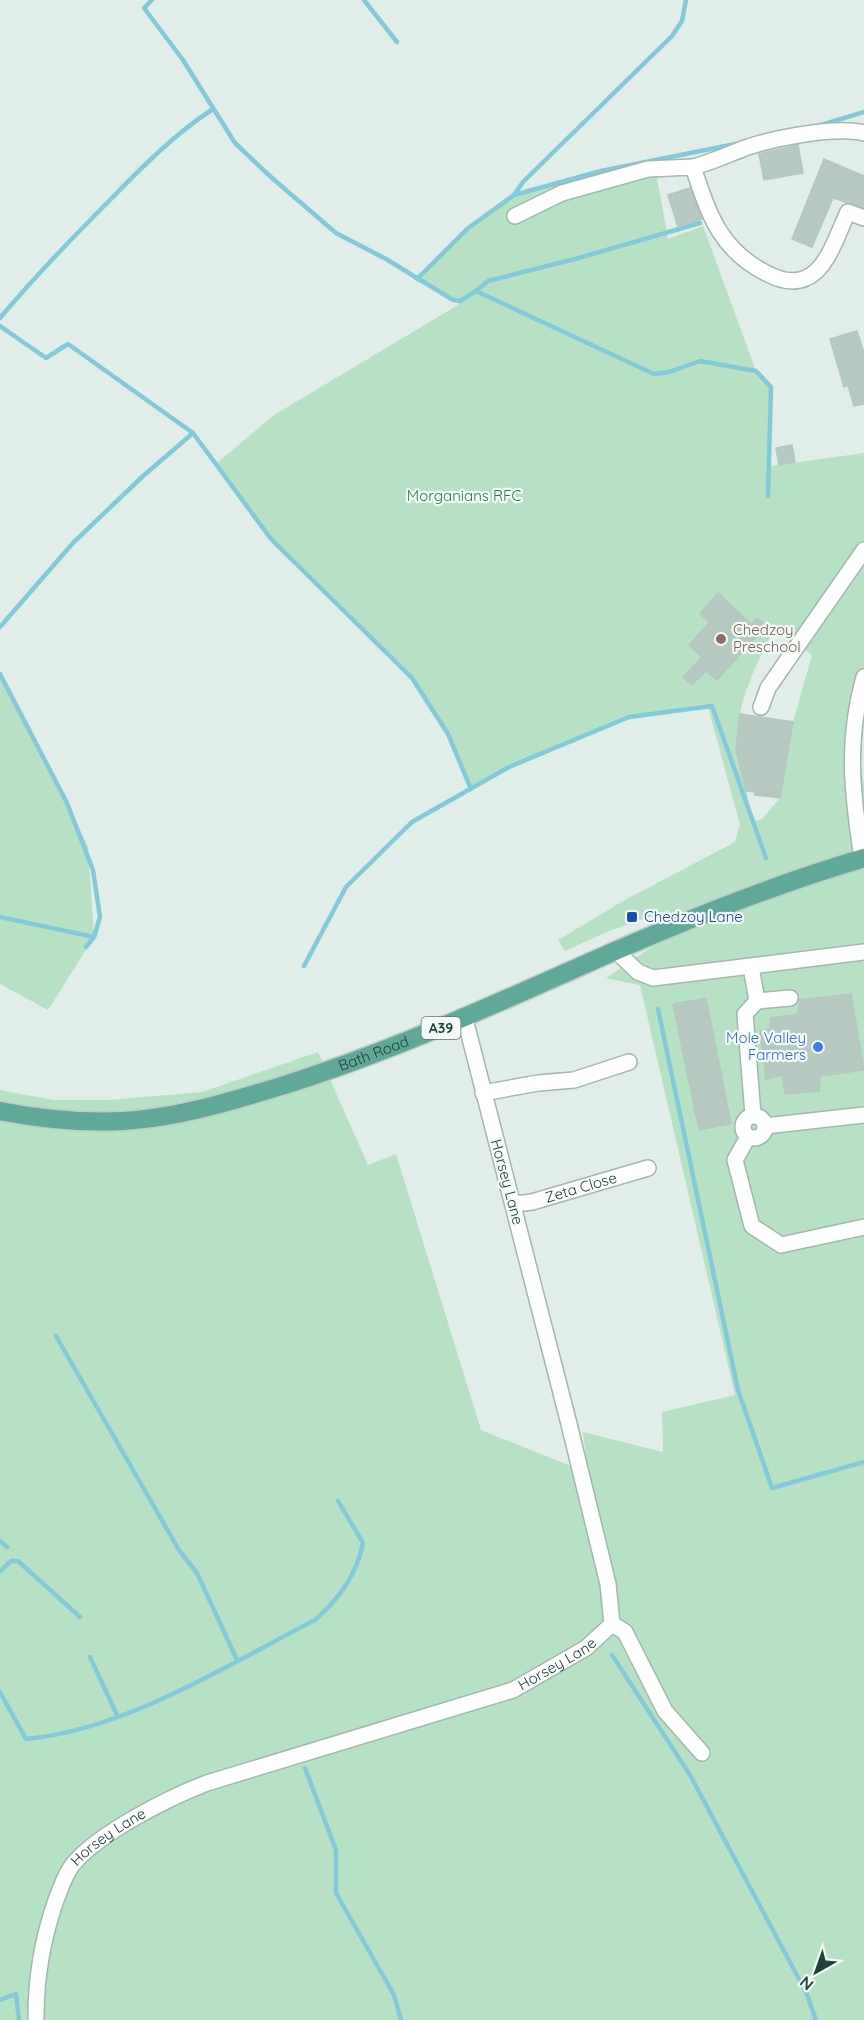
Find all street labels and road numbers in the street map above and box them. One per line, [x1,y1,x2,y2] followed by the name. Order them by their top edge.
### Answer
[422,1017,460,1039] road number: A39
[336,1031,411,1075] street label: Bath Road
[487,1137,528,1227] street label: Horsey Lane
[542,1168,619,1207] street label: Zeta Close
[514,1633,600,1694] street label: Horsey Lane
[66,1803,149,1870] street label: Horsey Lane

